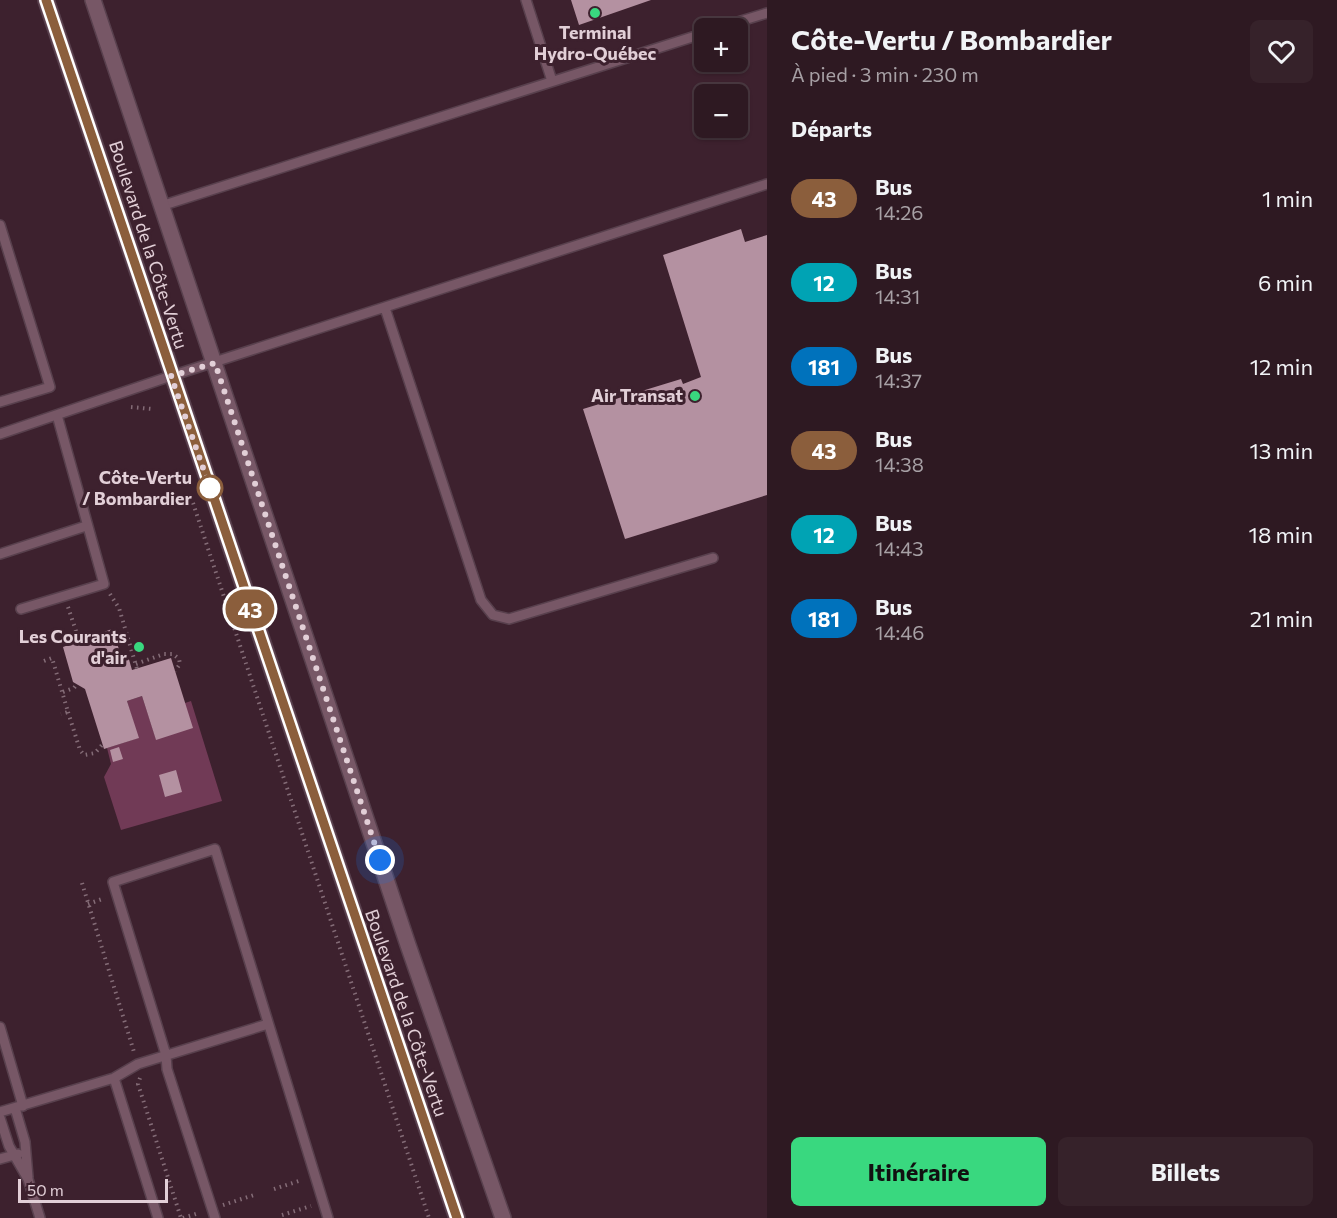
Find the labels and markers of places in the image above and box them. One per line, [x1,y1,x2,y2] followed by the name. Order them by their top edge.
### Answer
[588,6,602,20] marker: Terminal Hydro-Québec
[534,21,657,64] place label: Terminal Hydro-Québec
[591,384,683,406] place label: Air Transat
[688,389,702,403] marker: Air Transat
[82,466,193,509] place label: Côte-Vertu / Bombardier
[197,475,223,501] marker: Côte-Vertu / Bombardier
[19,625,128,668] place label: Les Courants d'air
[132,640,146,654] marker: Les Courants d'air

